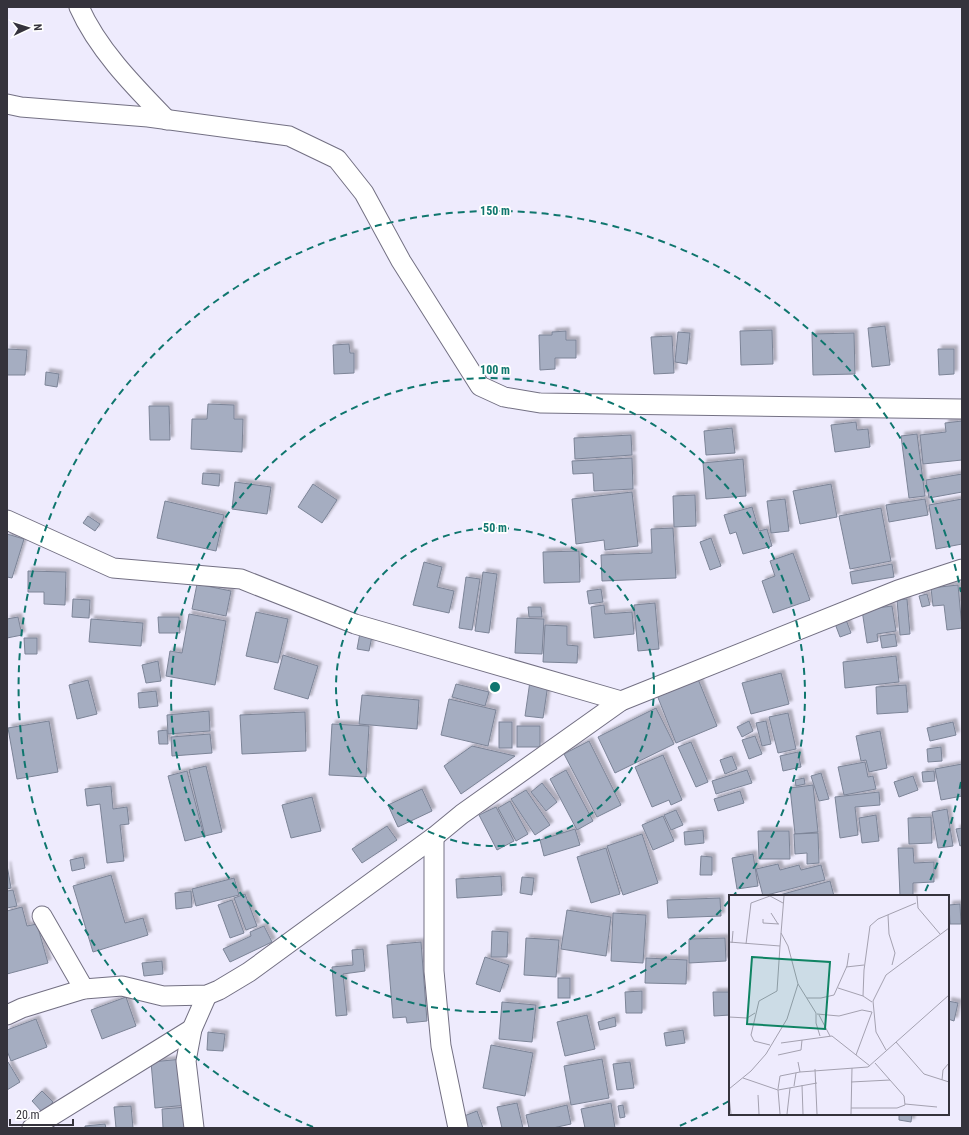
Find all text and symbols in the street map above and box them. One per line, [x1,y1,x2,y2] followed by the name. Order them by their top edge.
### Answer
[8,8,48,48] north arrow
[31,24,44,31] text: N
[480,204,510,218] text: 150 m
[480,363,510,377] text: 100 m
[483,521,507,535] text: 50 m
[488,680,502,694] centre of rings
[729,895,949,1115] inset map
[10,1101,73,1127] scale bar
[16,1108,40,1122] text: 20 m

